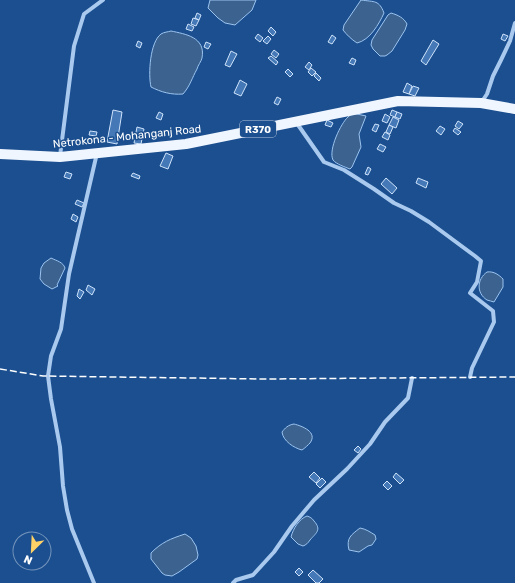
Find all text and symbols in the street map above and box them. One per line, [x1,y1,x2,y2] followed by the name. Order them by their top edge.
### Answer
[240,121,276,137] road number: R370
[52,122,202,151] street label: Netrokona - Mohanganj Road
[12,531,52,571] north arrow
[22,552,34,567] text: N

